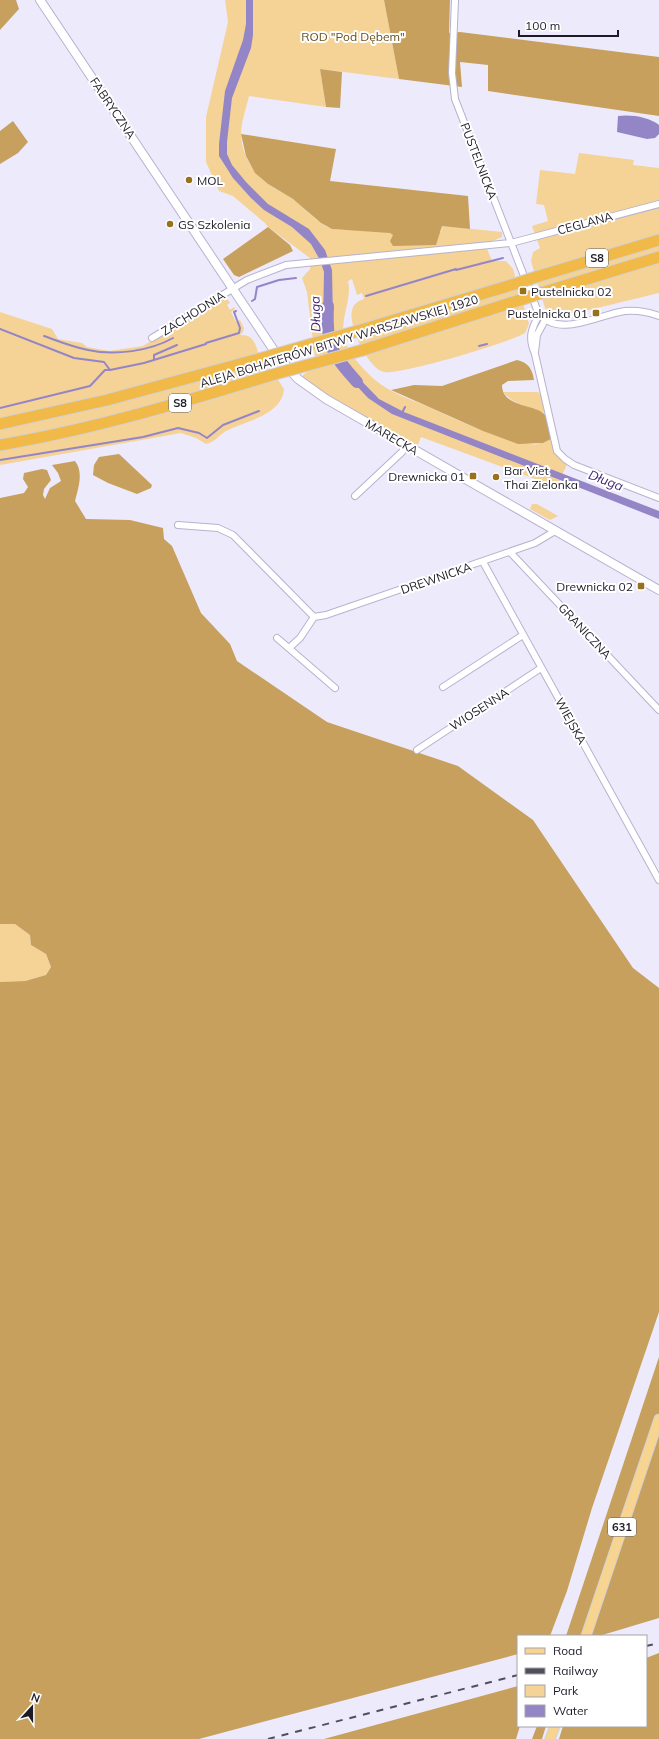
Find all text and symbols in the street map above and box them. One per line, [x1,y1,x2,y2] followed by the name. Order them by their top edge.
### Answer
[519,12,618,38] scale bar
[525,18,560,33] text: 100 m
[301,29,405,44] park label: ROD "Pod Dębem"
[87,74,139,142] street label: FABRYCZNA
[457,120,501,202] street label: PUSTELNICKA
[197,173,224,188] place label: MOL
[184,175,194,185] marker: MOL
[556,208,615,238] street label: CEGLANA
[178,217,250,232] place label: GS Szkolenia
[165,219,175,229] marker: GS Szkolenia
[586,249,608,267] road number: S8
[531,284,612,299] place label: Pustelnicka 02
[518,286,528,296] marker: Pustelnicka 02
[158,287,228,338] street label: ZACHODNIA
[198,291,480,391] street label: ALEJA BOHATERÓW BITWY WARSZAWSKIEJ 1920
[306,296,324,332] water label: Długa
[507,306,588,321] place label: Pustelnicka 01
[591,308,601,318] marker: Pustelnicka 01
[169,394,191,412] road number: S8
[363,416,421,458] street label: MARECKA
[504,463,578,492] place label: Bar Viet Thai Zielonka
[586,466,626,494] water label: Długa
[388,469,465,484] place label: Drewnicka 01
[468,471,478,481] marker: Drewnicka 01
[491,472,501,482] marker: Bar Viet Thai Zielonka
[399,559,474,597] street label: DREWNICKA
[556,579,633,594] place label: Drewnicka 02
[636,581,646,591] marker: Drewnicka 02
[555,600,615,662] street label: GRANICZNA
[447,684,511,734] street label: WIOSENNA
[552,695,590,747] street label: WIEJSKA
[608,1518,636,1536] road number: 631
[517,1635,647,1727] legend
[553,1643,582,1658] text: Road
[553,1663,599,1678] text: Railway
[553,1683,579,1698] text: Park
[12,1687,52,1727] north arrow
[29,1690,42,1706] text: N
[553,1703,589,1718] text: Water

